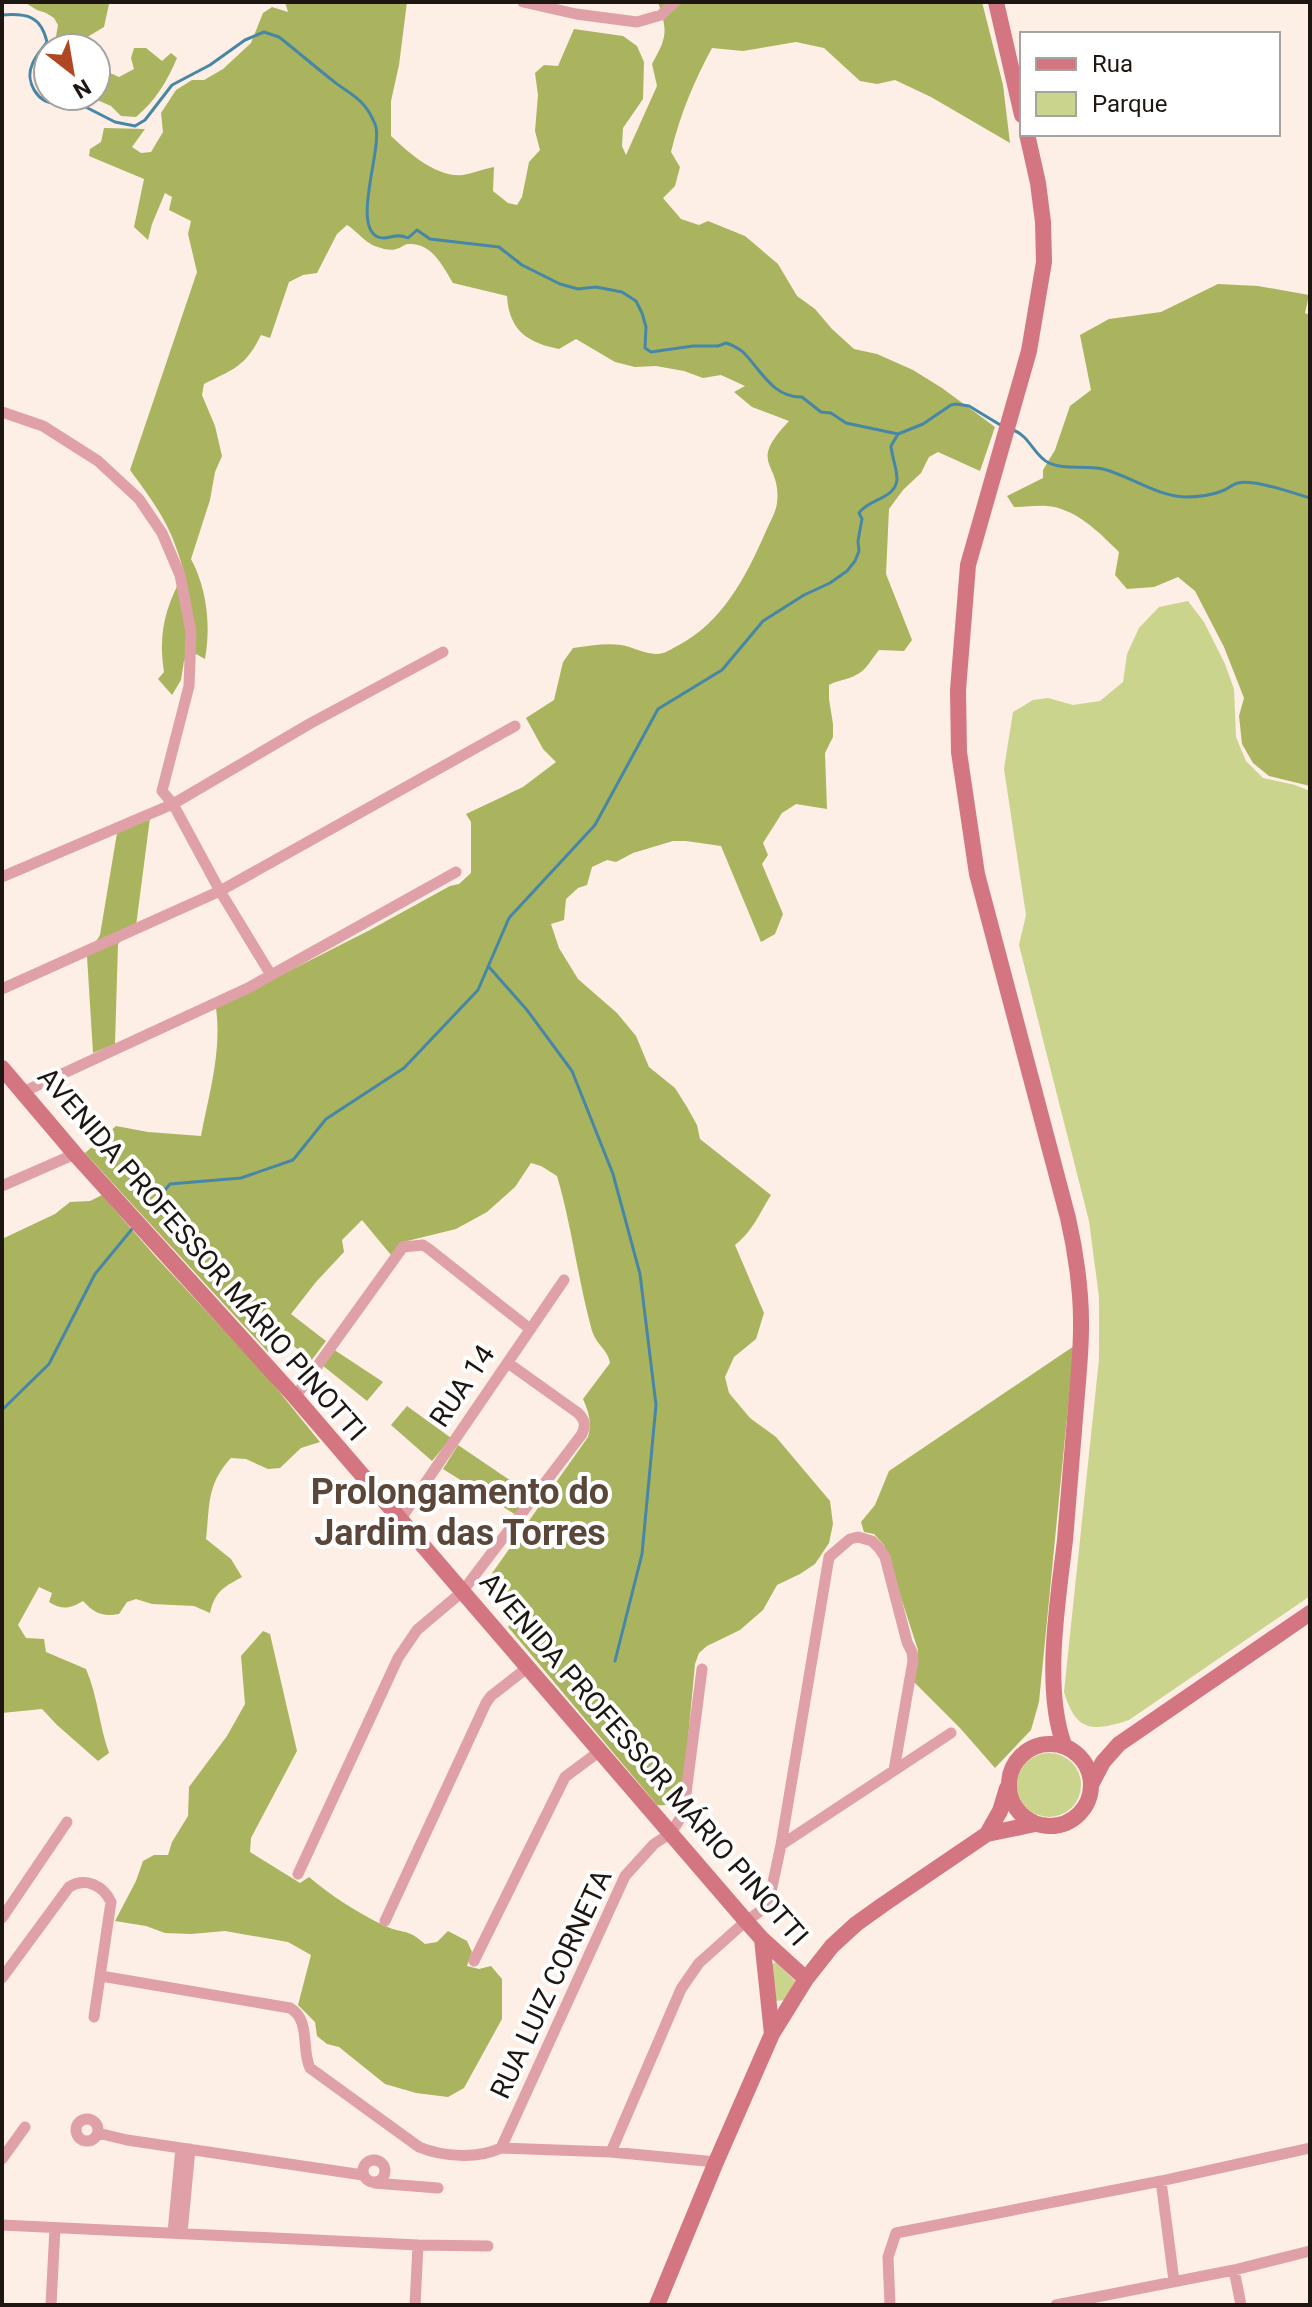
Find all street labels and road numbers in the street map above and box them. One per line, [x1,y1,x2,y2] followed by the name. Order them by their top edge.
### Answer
[31,1061,373,1447] street label: AVENIDA PROFESSOR MÁRIO PINOTTI
[423,1339,501,1433] street label: RUA 14
[473,1566,815,1952] street label: AVENIDA PROFESSOR MÁRIO PINOTTI
[483,1864,619,2104] street label: RUA LUIZ CORNETA

